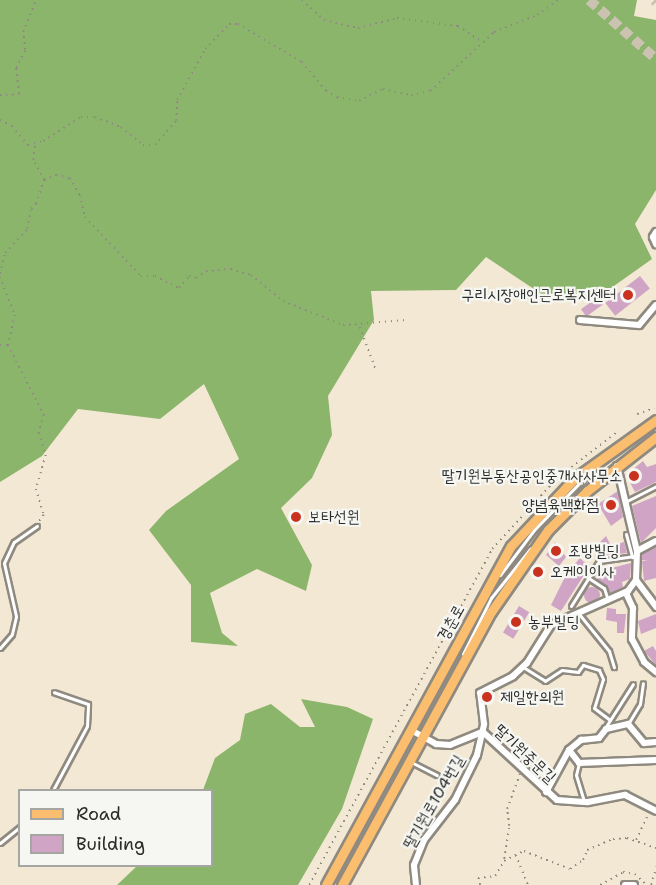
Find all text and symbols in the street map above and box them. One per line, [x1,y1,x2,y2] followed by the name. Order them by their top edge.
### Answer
[462,285,616,305] place label: 구리시장애인근로복지센터
[621,288,635,302] marker: 구리시장애인근로복지센터
[442,466,622,486] place label: 딸기원부동산공인중개사사무소
[627,469,641,483] marker: 딸기원부동산공인중개사사무소
[522,495,599,515] place label: 양념육백화점
[604,498,618,512] marker: 양념육백화점
[308,507,360,527] place label: 보타선원
[289,510,303,524] marker: 보타선원
[568,541,620,561] place label: 조방빌딩
[549,544,563,558] marker: 조방빌딩
[550,562,614,582] place label: 오케이이사
[531,565,545,579] marker: 오케이이사
[433,601,469,645] street label: 경춘로
[528,612,580,632] place label: 농부빌딩
[509,615,523,629] marker: 농부빌딩
[500,687,564,707] place label: 제일한의원
[478,688,496,706] marker: 제일한의원
[490,721,560,787] street label: 딸기원중문길
[399,752,469,852] street label: 딸기원로104번길
[18,789,213,867] legend
[76,802,121,826] text: Road
[76,832,145,856] text: Building

